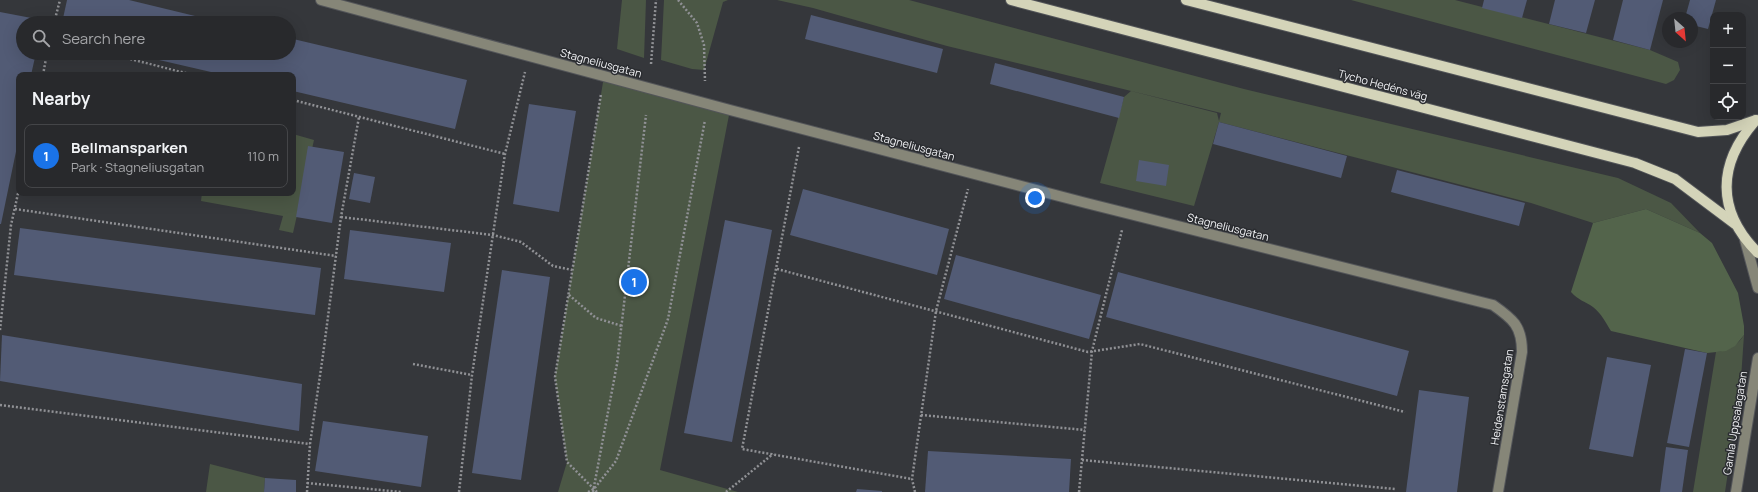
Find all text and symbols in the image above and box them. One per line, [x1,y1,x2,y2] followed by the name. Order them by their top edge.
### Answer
[1662,12,1698,48] north arrow
[1710,12,1746,120] map controls
[1710,12,1746,48] button: +
[16,16,296,60] search box
[30,27,52,49] icon: search
[62,28,145,49] text: Search here
[559,44,644,81] street label: Stagneliusgatan
[1710,48,1746,84] button: −
[1337,65,1429,104] street label: Tycho Hedéns väg
[1710,84,1746,120] button: locate
[32,87,90,110] text: Nearby
[872,127,957,164] street label: Stagneliusgatan
[71,137,188,158] text: Bellmansparken
[43,147,49,165] text: 1
[247,147,279,165] text: 110 m
[71,158,204,176] text: Park · Stagneliusgatan
[1025,188,1045,208] your location
[1186,209,1271,244] street label: Stagneliusgatan
[621,267,647,297] pin: 1
[1487,348,1516,446] street label: Heidenstamsgatan
[1719,370,1750,476] street label: Gamla Uppsalagatan

